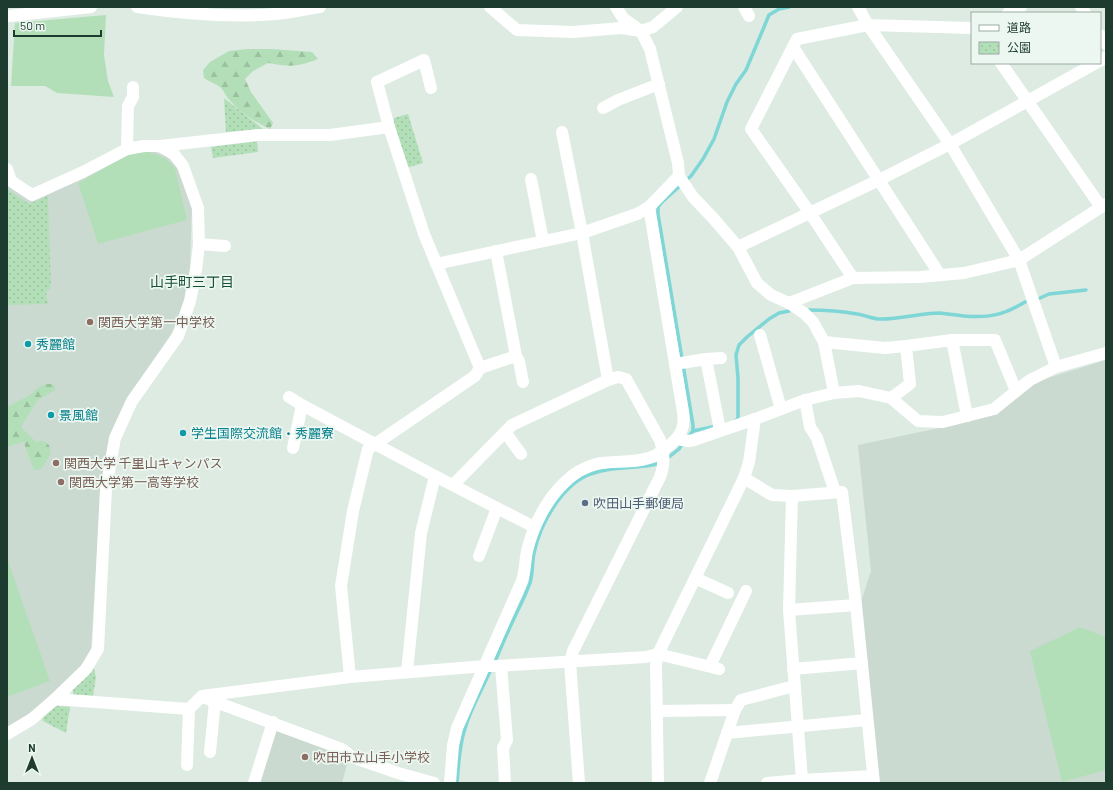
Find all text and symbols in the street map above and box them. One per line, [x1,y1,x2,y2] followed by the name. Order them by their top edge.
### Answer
[14,12,101,38] scale bar
[971,12,1101,64] legend
[20,18,45,32] text: 50 m
[1007,20,1031,34] text: 道路
[1007,40,1031,54] text: 公園
[150,273,234,290] district label: 山手町三丁目
[98,314,215,330] place label: 関西大学第一中学校
[85,317,95,327] marker: 関西大学第一中学校
[36,336,75,352] place label: 秀麗館
[23,339,33,349] marker: 秀麗館
[59,407,98,423] place label: 景風館
[46,410,56,420] marker: 景風館
[191,425,334,441] place label: 学生国際交流館・秀麗寮
[178,428,188,438] marker: 学生国際交流館・秀麗寮
[64,455,223,471] place label: 関西大学 千里山キャンパス
[51,458,61,468] marker: 関西大学 千里山キャンパス
[69,474,199,490] place label: 関西大学第一高等学校
[56,477,66,487] marker: 関西大学第一高等学校
[593,495,684,511] place label: 吹田山手郵便局
[580,498,590,508] marker: 吹田山手郵便局
[12,738,52,778] north arrow
[28,741,36,754] text: N
[313,749,430,765] place label: 吹田市立山手小学校
[300,752,310,762] marker: 吹田市立山手小学校

